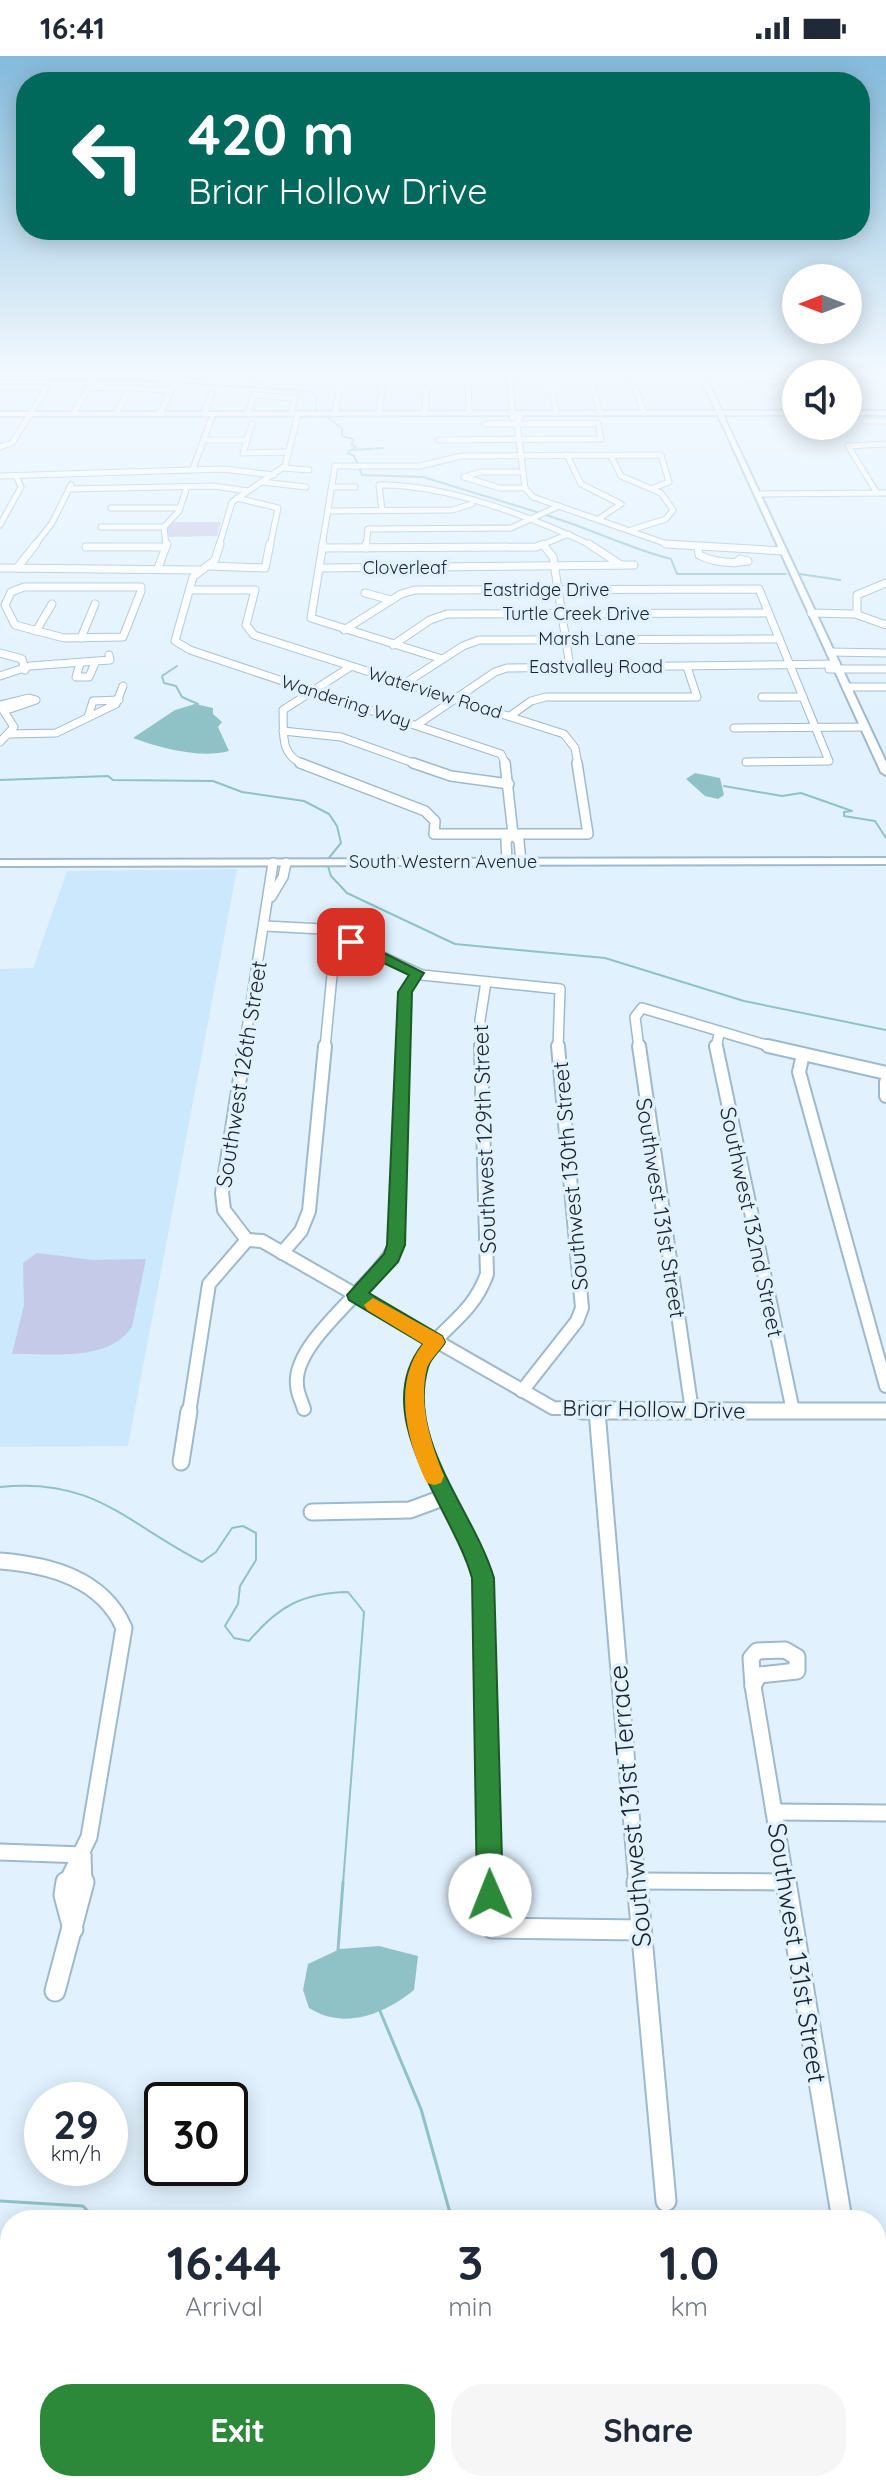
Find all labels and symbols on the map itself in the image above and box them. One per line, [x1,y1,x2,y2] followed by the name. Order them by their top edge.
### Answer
[782,264,862,344] north arrow
[363,556,448,579] street label: Cloverleaf
[483,578,609,601] street label: Eastridge Drive
[502,602,650,625] street label: Turtle Creek Drive
[538,627,636,650] street label: Marsh Lane
[529,655,663,678] street label: Eastvalley Road
[365,661,505,724] street label: Waterview Road
[278,670,414,733] street label: Wandering Way
[349,850,537,873] street label: South Western Avenue
[317,908,385,976] pin
[209,959,273,1189] street label: Southwest 126th Street
[466,1024,502,1254] street label: Southwest 129th Street
[546,1060,594,1292] street label: Southwest 130th Street
[630,1096,692,1320] street label: Southwest 131st Street
[714,1104,790,1340] street label: Southwest 132nd Street
[562,1393,746,1425] street label: Briar Hollow Drive
[601,1664,658,1948] street label: Southwest 131st Terrace
[761,1820,834,2085] street label: Southwest 131st Street
[448,1853,532,1937] position arrow
[144,2082,248,2186] speed limit sign: 30

